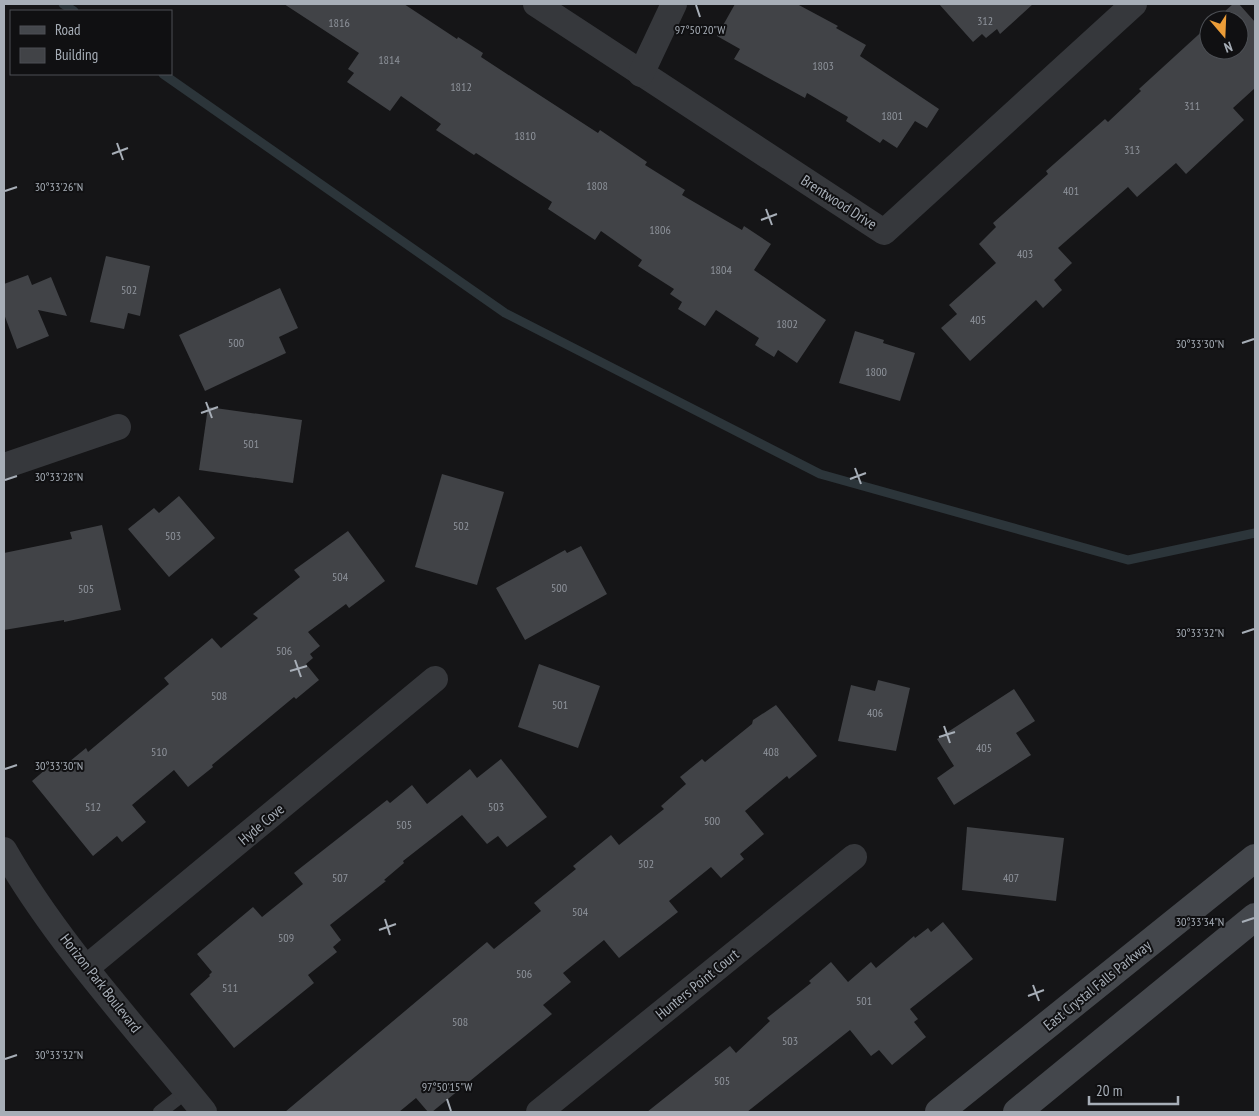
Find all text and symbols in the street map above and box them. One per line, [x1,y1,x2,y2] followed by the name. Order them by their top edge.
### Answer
[10,10,172,75] legend
[1199,10,1249,60] north arrow
[977,13,993,28] house number: 312
[328,15,350,30] house number: 1816
[55,20,81,39] text: Road
[675,22,725,37] text: 97°50'20"W
[1222,38,1235,57] text: N
[55,45,98,64] text: Building
[378,52,400,67] house number: 1814
[812,58,834,73] house number: 1803
[450,79,472,94] house number: 1812
[1184,98,1200,113] house number: 311
[881,108,903,123] house number: 1801
[514,128,536,143] house number: 1810
[1124,142,1140,157] house number: 313
[797,170,881,234] street label: Brentwood Drive
[586,178,608,193] house number: 1808
[35,179,83,194] text: 30°33'26"N
[1063,183,1079,198] house number: 401
[649,222,671,237] house number: 1806
[1017,246,1033,261] house number: 403
[710,262,732,277] house number: 1804
[121,282,137,297] house number: 502
[970,312,986,327] house number: 405
[776,316,798,331] house number: 1802
[228,335,244,350] house number: 500
[1176,336,1224,351] text: 30°33'30"N
[865,364,887,379] house number: 1800
[243,436,259,451] house number: 501
[35,469,83,484] text: 30°33'28"N
[453,518,469,533] house number: 502
[165,528,181,543] house number: 503
[332,569,349,584] house number: 504
[551,580,567,595] house number: 500
[78,581,94,596] house number: 505
[1176,625,1224,640] text: 30°33'32"N
[276,643,292,658] house number: 506
[211,688,227,703] house number: 508
[552,697,568,712] house number: 501
[867,705,883,720] house number: 406
[976,740,992,755] house number: 405
[151,744,167,759] house number: 510
[763,744,779,759] house number: 408
[35,758,83,773] text: 30°33'30"N
[85,799,101,814] house number: 512
[234,799,288,849] street label: Hyde Cove
[488,799,504,814] house number: 503
[704,813,720,828] house number: 500
[396,817,412,832] house number: 505
[638,856,654,871] house number: 502
[332,870,348,885] house number: 507
[1003,870,1019,885] house number: 407
[572,904,589,919] house number: 504
[1176,914,1224,929] text: 30°33'34"N
[56,930,146,1036] street label: Horizon Park Boulevard
[278,930,294,945] house number: 509
[1039,935,1155,1034] street label: East Crystal Falls Parkway
[652,945,742,1023] street label: Hunters Point Court
[516,966,532,981] house number: 506
[222,980,238,995] house number: 511
[856,993,872,1008] house number: 501
[452,1014,468,1029] house number: 508
[782,1033,798,1048] house number: 503
[35,1047,83,1062] text: 30°33'32"N
[714,1073,730,1088] house number: 505
[1089,1074,1178,1106] scale bar
[422,1079,472,1094] text: 97°50'15"W
[1096,1081,1122,1100] text: 20 m

